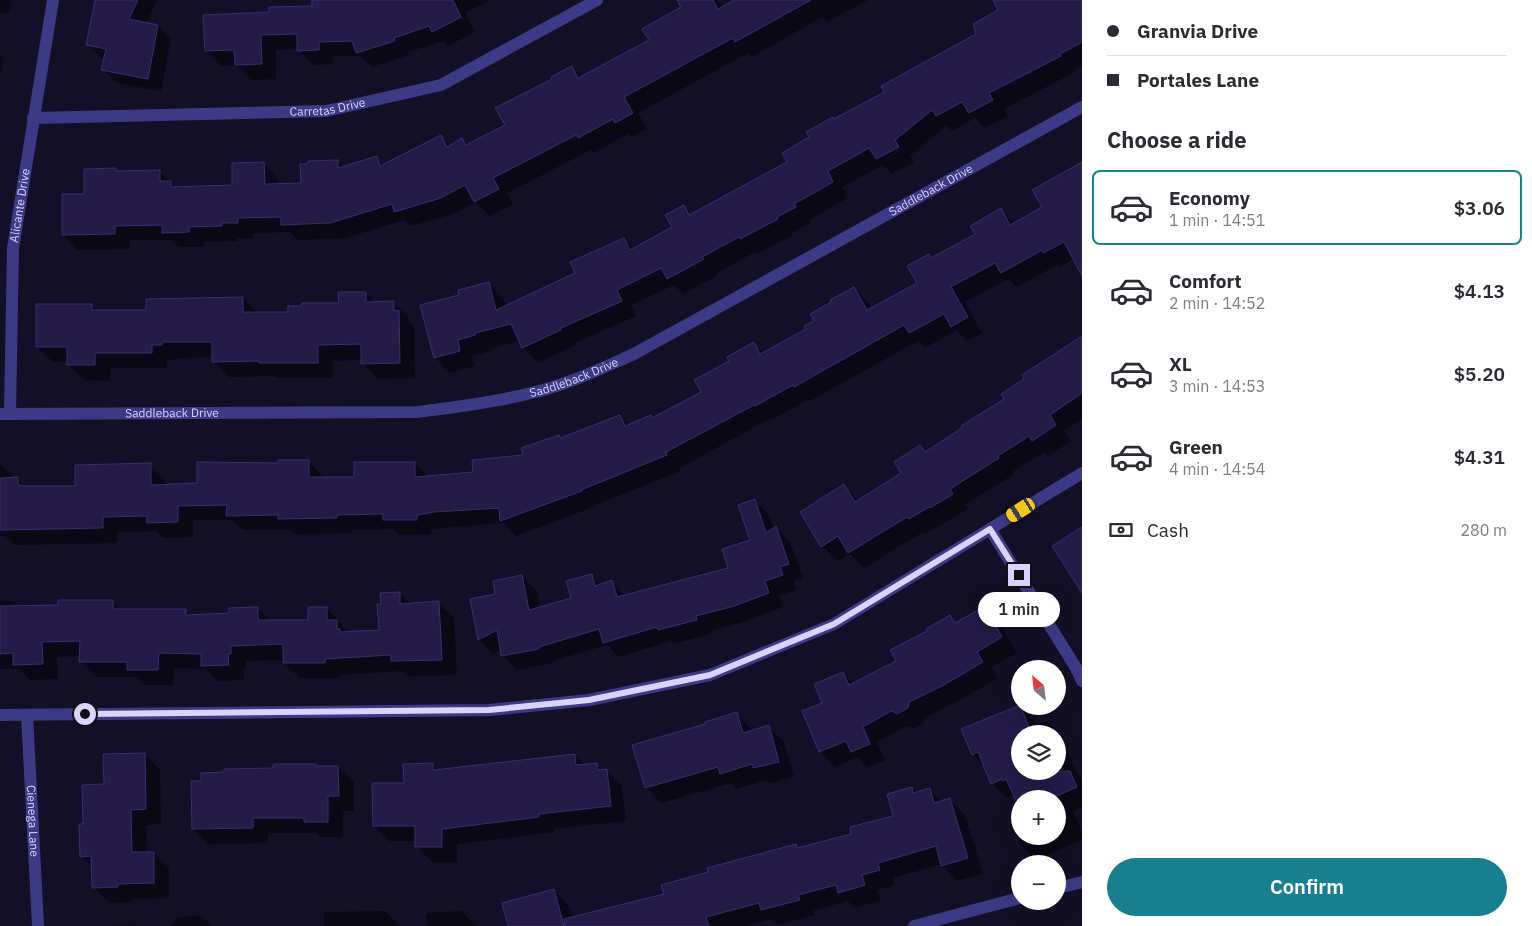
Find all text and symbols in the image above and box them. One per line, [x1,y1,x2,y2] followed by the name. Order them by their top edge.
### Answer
[1137,19,1258,43] text: Granvia Drive
[1137,68,1259,92] text: Portales Lane
[290,94,367,119] street label: Carretas Drive
[1107,125,1247,154] text: Choose a ride
[886,160,976,219] street label: Saddleback Drive
[6,167,33,244] street label: Alicante Drive
[1109,185,1154,230] icon: car
[1169,186,1250,210] text: Economy
[1454,196,1505,220] text: $3.06
[1169,210,1265,230] text: 1 min · 14:51
[1109,268,1154,313] icon: car
[1169,269,1242,293] text: Comfort
[1454,279,1505,303] text: $4.13
[1169,293,1265,313] text: 2 min · 14:52
[1109,351,1154,396] icon: car
[1169,352,1192,376] text: XL
[528,354,621,400] street label: Saddleback Drive
[1454,362,1505,386] text: $5.20
[1169,376,1265,396] text: 3 min · 14:53
[125,405,219,420] street label: Saddleback Drive
[1109,434,1154,479] icon: car
[1169,435,1223,459] text: Green
[1454,445,1505,469] text: $4.31
[1169,459,1265,479] text: 4 min · 14:54
[1004,496,1037,524] car
[1107,516,1135,544] icon: cash
[1147,518,1189,542] text: Cash
[1460,520,1507,540] text: 280 m
[1008,564,1030,586] route end
[978,592,1060,628] callout: 1 min
[998,599,1040,619] text: 1 min
[1011,660,1066,715] north arrow
[1011,660,1066,910] map controls
[74,703,96,725] route start
[1011,725,1066,780] button: layers
[24,785,42,858] street label: Cienega Lane
[1011,790,1066,845] button: +
[1011,855,1066,910] button: −
[1107,858,1507,916] button: Confirm

